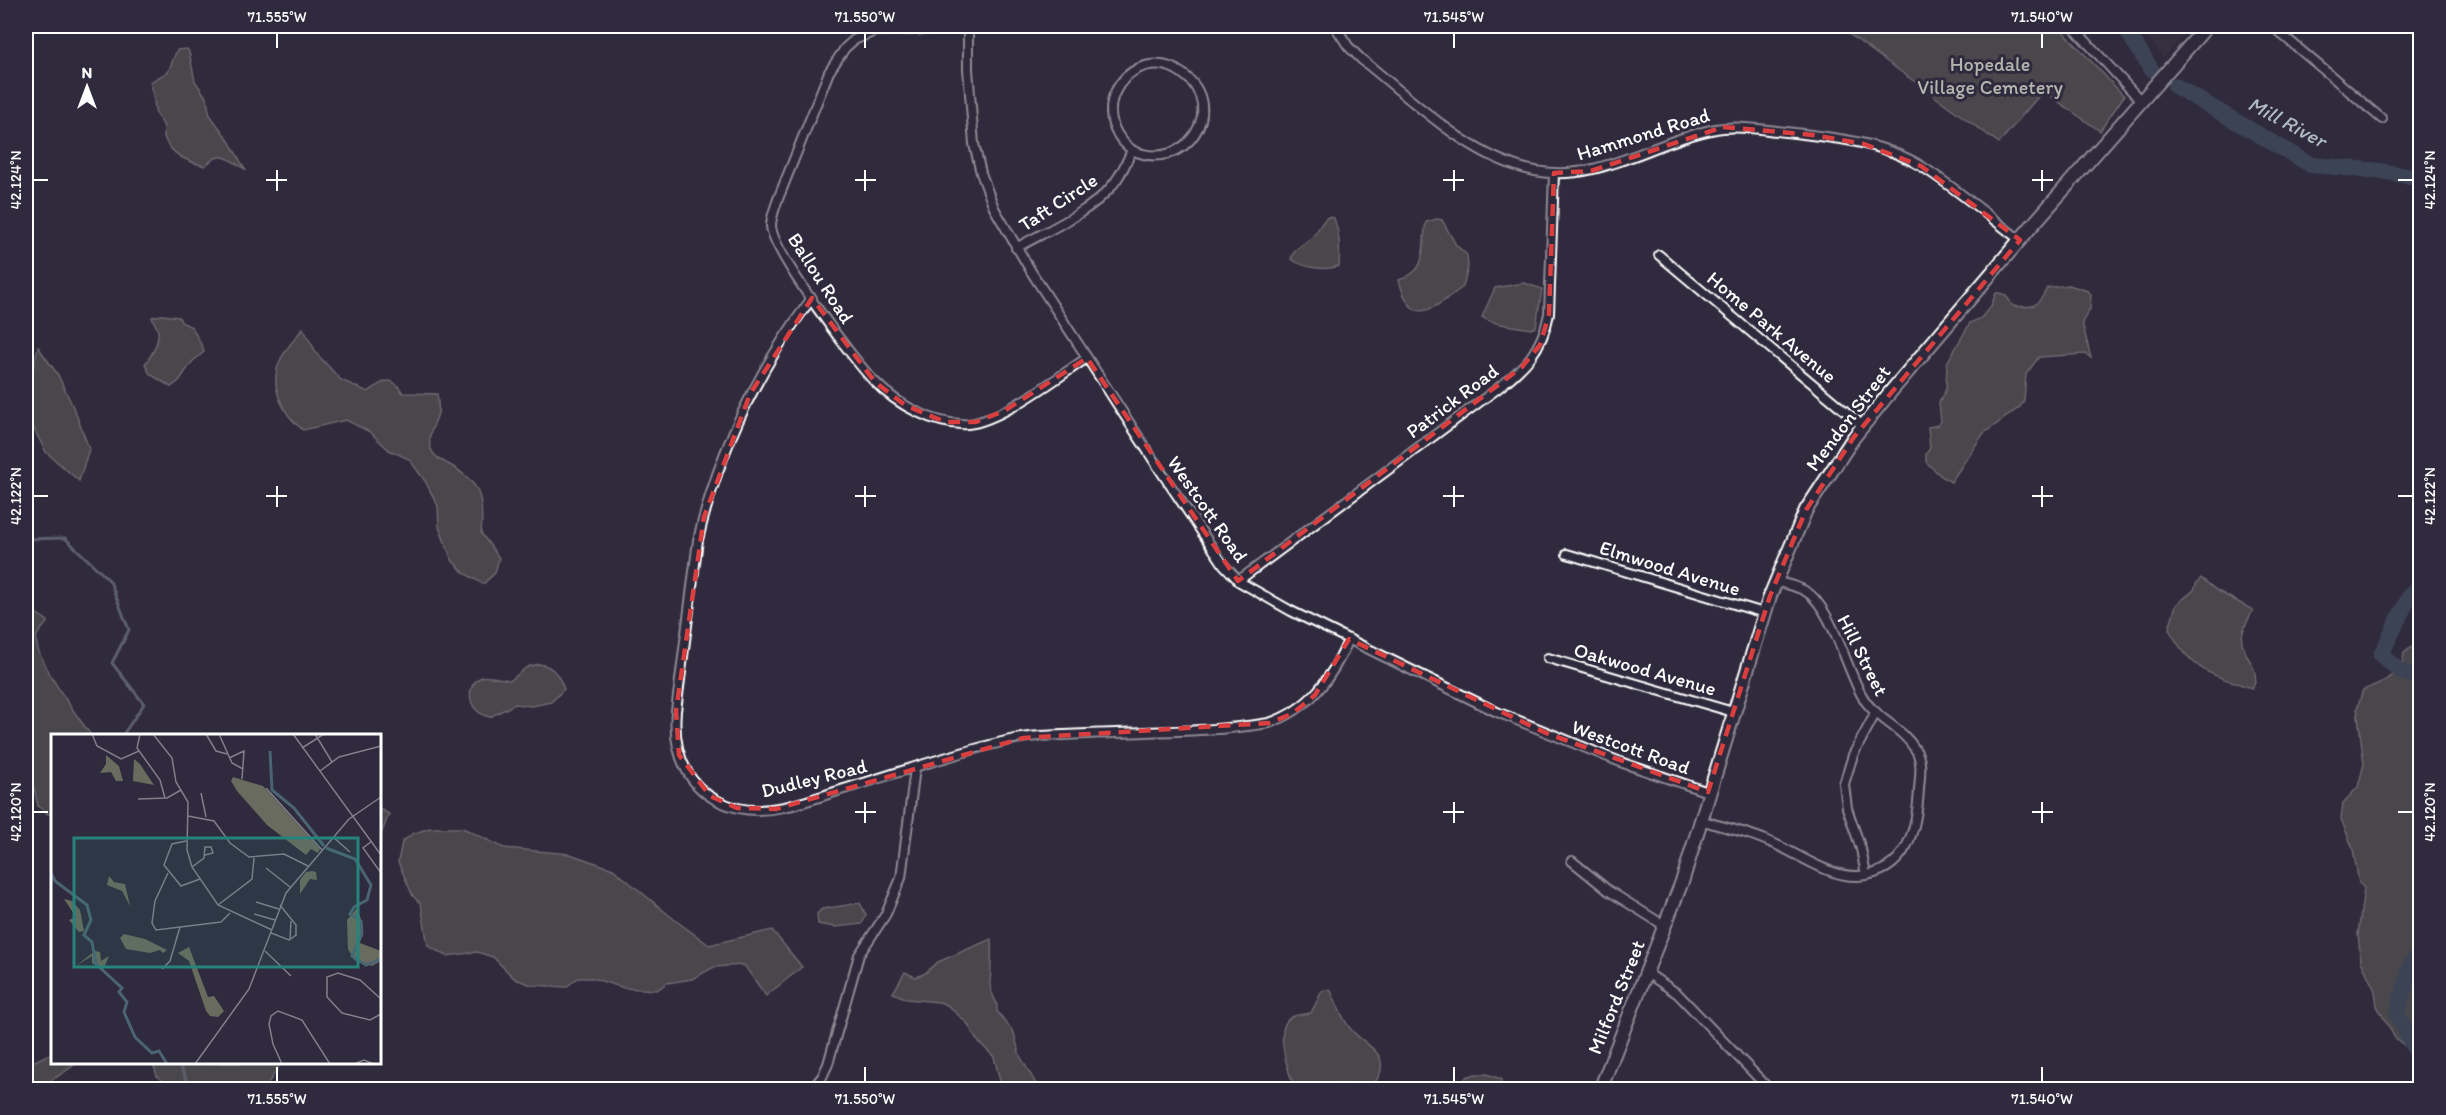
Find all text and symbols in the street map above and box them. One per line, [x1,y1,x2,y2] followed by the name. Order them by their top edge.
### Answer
[248,8,307,26] text: 71.555°W
[835,8,895,26] text: 71.550°W
[1424,8,1484,26] text: 71.545°W
[2011,8,2073,26] text: 71.540°W
[1917,52,2063,99] park label: Hopedale Village Cemetery
[57,57,117,117] north arrow
[82,63,92,82] text: N
[2244,91,2333,154] water label: Mill River
[1574,102,1713,166] street label: Hammond Road
[7,150,25,210] text: 42.124°N
[2421,150,2439,210] text: 42.124°N
[1014,168,1102,236] street label: Taft Circle
[783,228,859,328] street label: Ballou Road
[1702,266,1842,388] street label: Home Park Avenue
[1401,358,1503,443] street label: Patrick Road
[1800,360,1896,476] street label: Mendon Street
[1163,451,1253,567] street label: Westcott Road
[7,467,25,525] text: 42.122°N
[2421,467,2439,525] text: 42.122°N
[1597,535,1743,601] street label: Elmwood Avenue
[1832,610,1894,700] street label: Hill Street
[1571,637,1719,701] street label: Oakwood Avenue
[1568,714,1694,780] street label: Westcott Road
[51,734,381,1064] inset map
[759,753,869,803] street label: Dudley Road
[7,782,25,842] text: 42.120°N
[2421,782,2439,842] text: 42.120°N
[1582,936,1650,1058] street label: Milford Street
[248,1090,307,1108] text: 71.555°W
[835,1090,895,1108] text: 71.550°W
[1424,1090,1484,1108] text: 71.545°W
[2011,1090,2073,1108] text: 71.540°W

